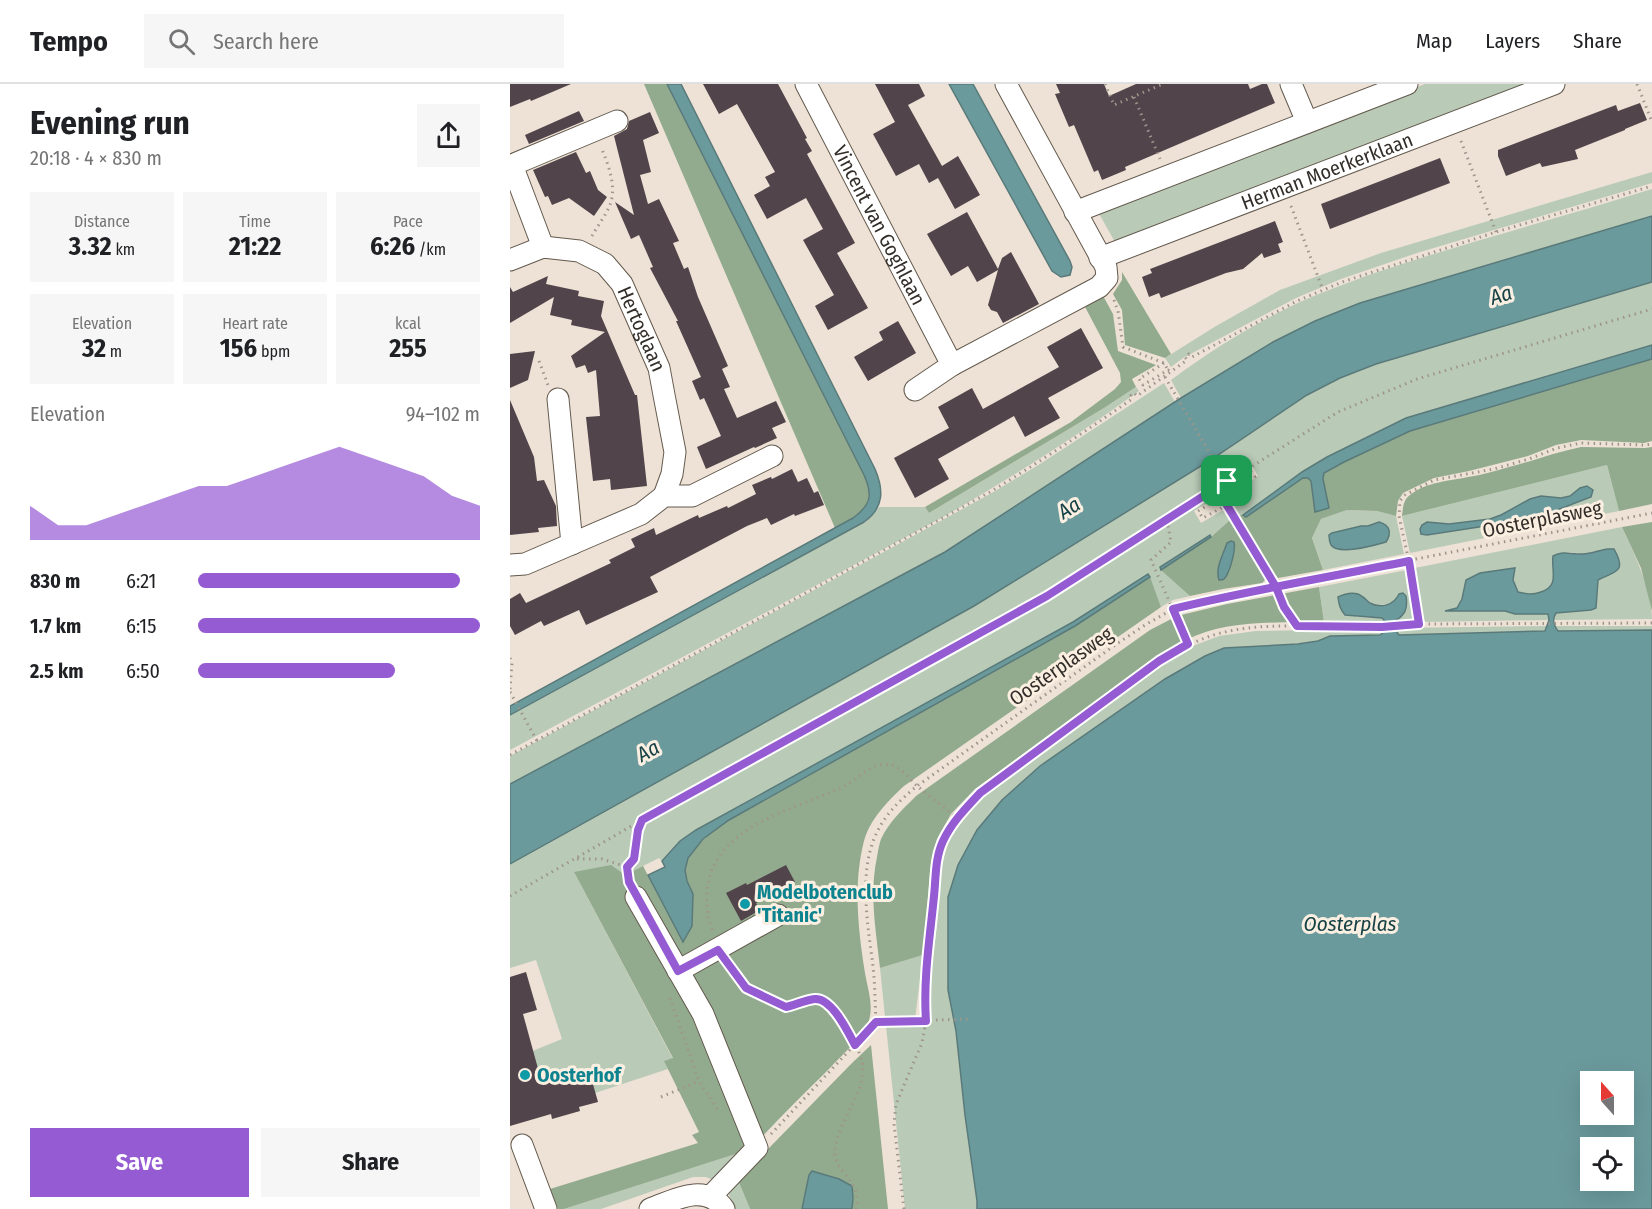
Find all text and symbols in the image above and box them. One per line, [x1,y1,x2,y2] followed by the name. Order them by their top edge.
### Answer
[144,14,564,68] search box
[30,25,108,58] text: Tempo
[165,25,198,58] icon: search
[213,28,319,55] text: Search here
[1416,28,1452,54] text: Map
[1485,28,1540,54] text: Layers
[1573,28,1622,54] text: Share
[30,103,190,143] text: Evening run
[417,104,480,167] button: share
[1238,127,1416,215] street label: Herman Moerkerklaan
[828,141,931,309] street label: Vincent van Goghlaan
[30,146,162,170] text: 20:18 · 4 × 830 m
[74,212,130,231] text: Distance
[239,212,271,231] text: Time
[393,212,423,231] text: Pace
[69,231,112,262] text: 3.32
[229,231,281,262] text: 21:22
[370,231,415,262] text: 6:26
[112,240,135,259] text: km
[415,240,446,259] text: /km
[1486,279,1515,311] water label: Aa
[613,283,671,375] street label: Hertoglaan
[72,314,132,333] text: Elevation
[222,314,288,333] text: Heart rate
[395,314,421,333] text: kcal
[82,333,106,364] text: 32
[220,333,257,364] text: 156
[389,333,427,364] text: 255
[106,342,122,361] text: m
[257,342,290,361] text: bpm
[30,402,105,426] text: Elevation
[406,402,480,426] text: 94–102 m
[1201,455,1252,506] pin
[1210,464,1243,497] icon: arrive
[1052,491,1085,525] water label: Aa
[1480,496,1604,542] street label: Oosterplasweg
[30,569,80,593] text: 830 m
[126,569,156,593] text: 6:21
[30,614,81,638] text: 1.7 km
[126,614,156,638] text: 6:15
[1005,621,1118,711] street label: Oosterplasweg
[30,659,83,683] text: 2.5 km
[126,659,160,683] text: 6:50
[631,734,664,768] water label: Aa
[757,880,893,927] place label: Modelbotenclub 'Titanic'
[738,897,752,911] marker: Modelbotenclub 'Titanic'
[1304,911,1397,937] water label: Oosterplas
[537,1063,622,1087] place label: Oosterhof
[518,1068,532,1082] marker: Oosterhof
[1580,1071,1634,1125] north arrow
[1580,1071,1634,1191] map controls
[30,1128,249,1197] button: Save
[261,1128,480,1197] button: Share
[1580,1137,1634,1191] button: locate

